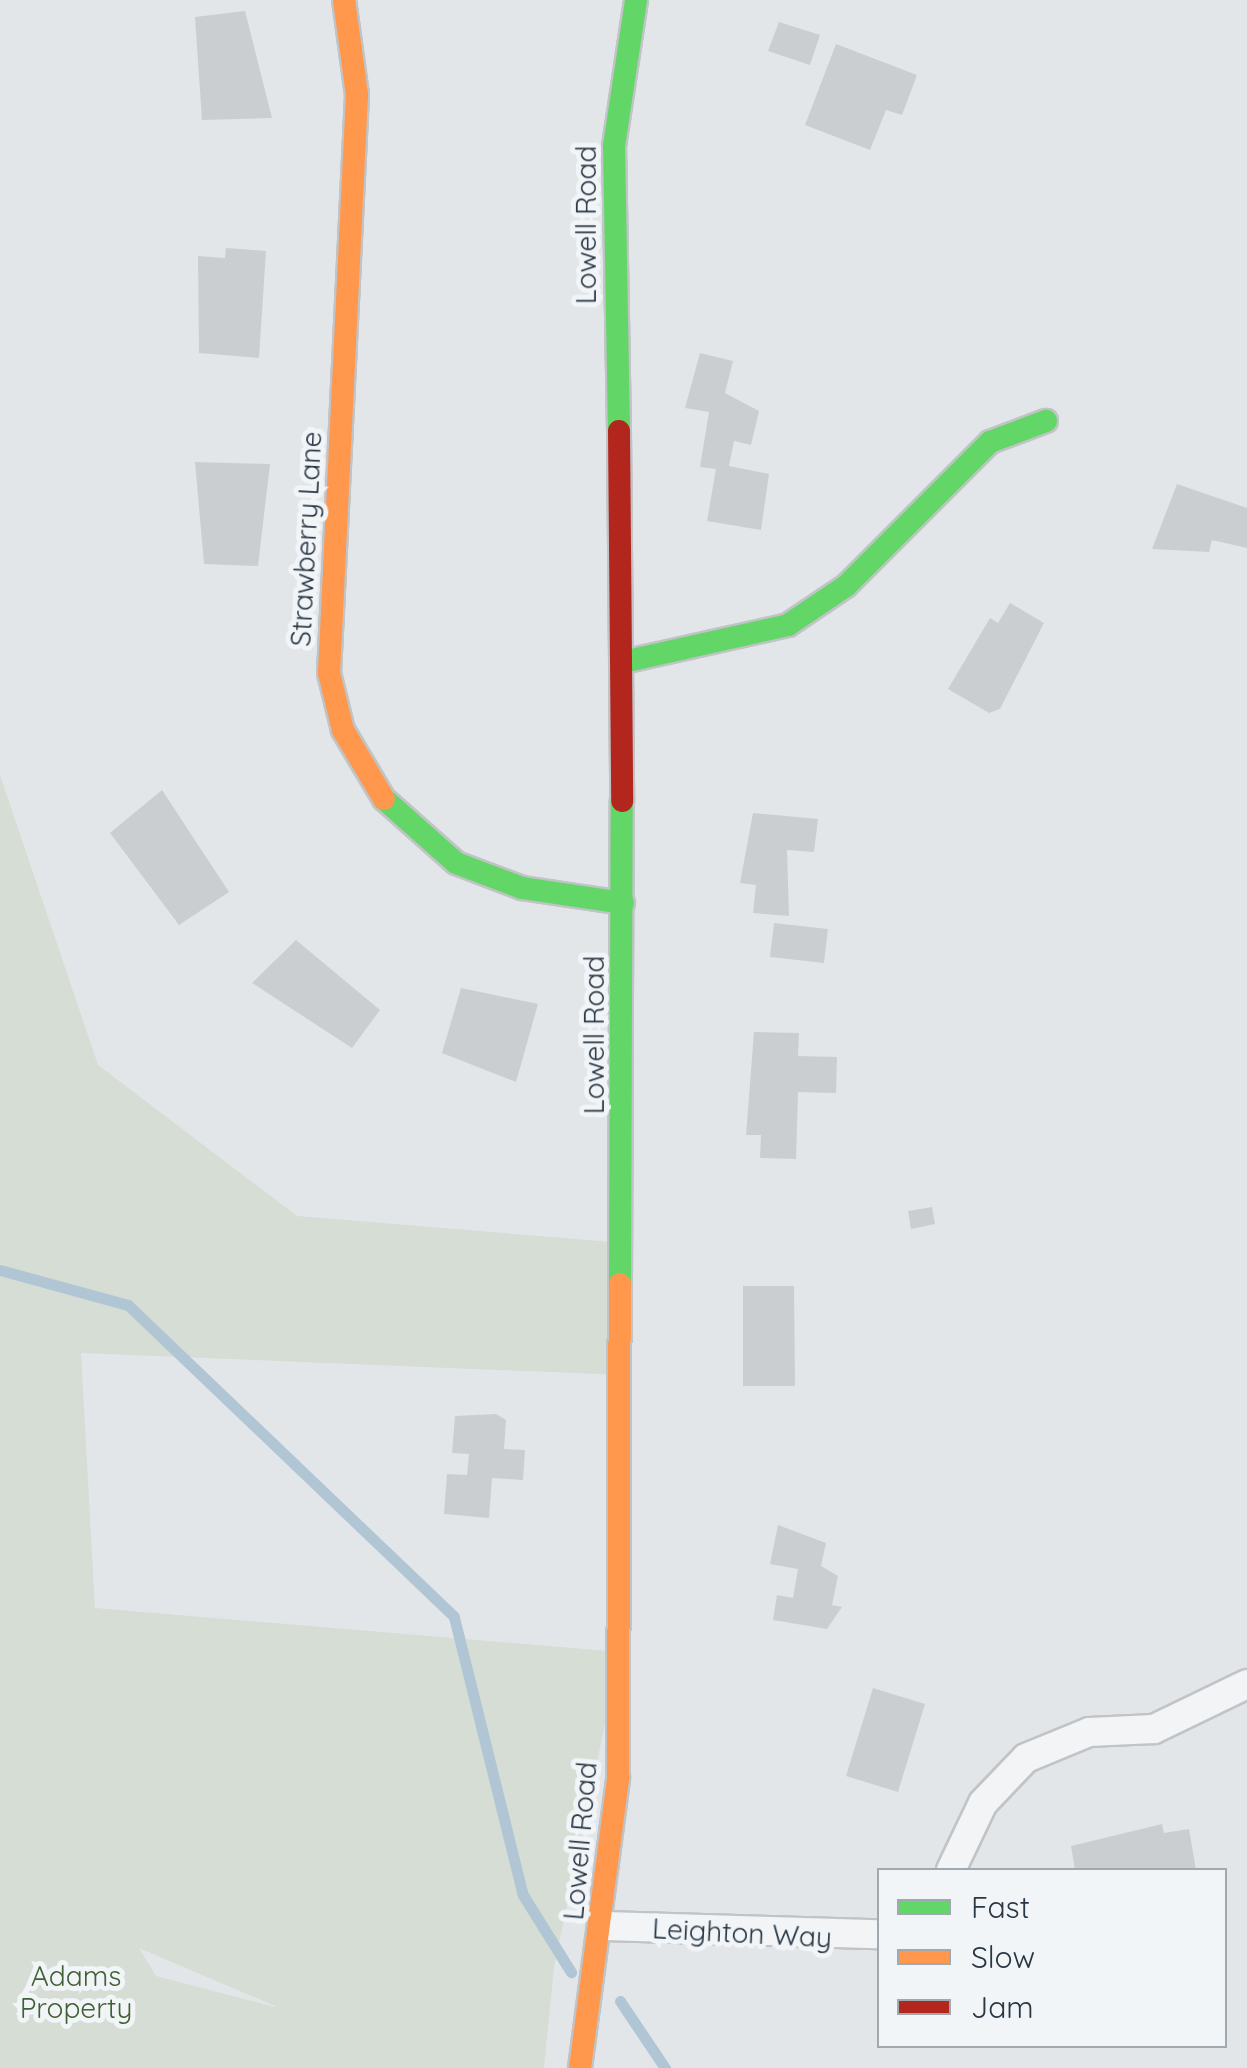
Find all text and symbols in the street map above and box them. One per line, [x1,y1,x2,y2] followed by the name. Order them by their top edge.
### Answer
[569,146,603,304] street label: Lowell Road
[284,431,328,647] street label: Strawberry Lane
[577,956,611,1114] street label: Lowell Road
[556,1760,604,1922] street label: Lowell Road
[877,1868,1227,2048] legend
[971,1888,1030,1926] text: Fast
[651,1912,833,1954] street label: Leighton Way
[971,1938,1035,1976] text: Slow
[20,1959,132,2025] park label: Adams Property
[971,1988,1034,2026] text: Jam

